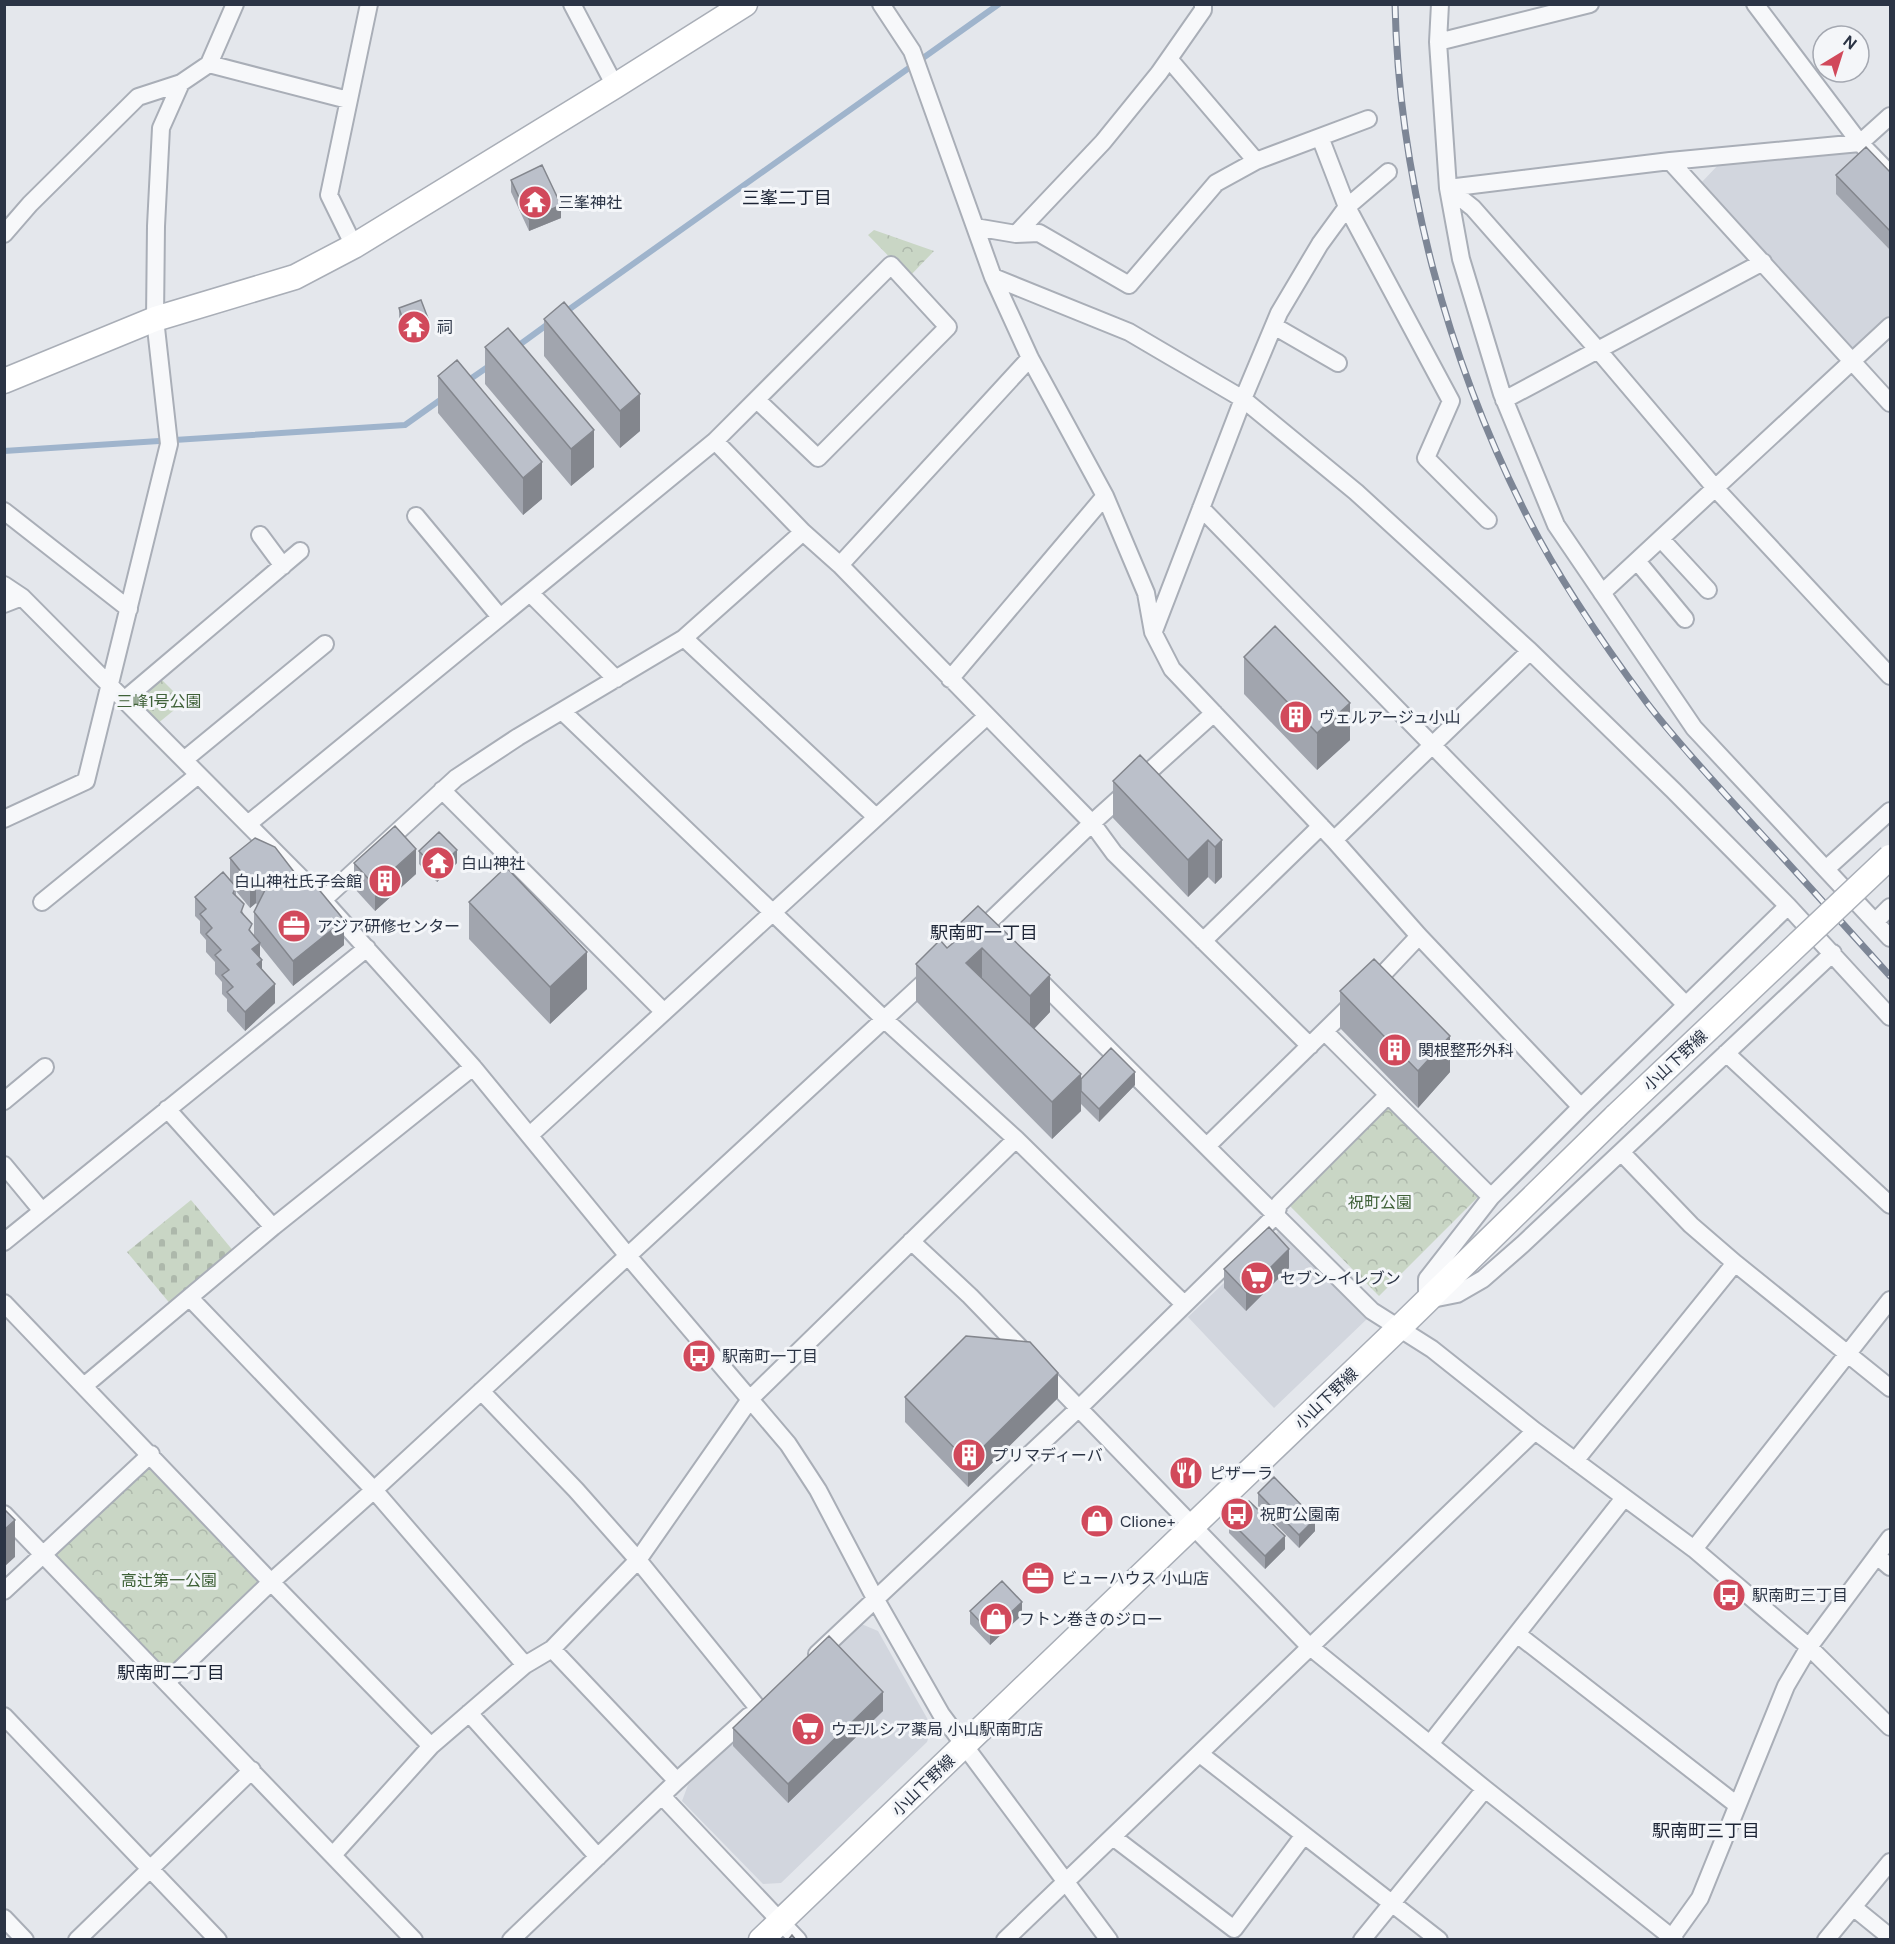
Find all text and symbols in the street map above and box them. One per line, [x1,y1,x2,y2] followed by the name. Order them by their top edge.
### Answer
[1811,24,1871,84] north arrow
[1839,31,1861,54] text: N
[517,184,553,220] temple icon: 三峯神社
[742,186,832,210] district label: 三峯二丁目
[558,192,622,213] place label: 三峯神社
[396,309,432,345] temple icon: 祠
[437,317,453,338] place label: 祠
[117,691,202,712] park label: 三峰1号公園
[1278,699,1314,735] building icon: ヴェルアージュ小山
[1319,707,1461,728] place label: ヴェルアージュ小山
[420,845,456,881] temple icon: 白山神社
[461,853,525,874] place label: 白山神社
[367,863,403,899] building icon: 白山神社氏子会館
[234,871,362,892] place label: 白山神社氏子会館
[276,908,312,944] office icon: アジア研修センター
[317,916,460,937] place label: アジア研修センター
[930,921,1038,945] district label: 駅南町一丁目
[1639,1025,1712,1095] street label: 小山下野線
[1377,1032,1413,1068] building icon: 関根整形外科
[1418,1040,1514,1061] place label: 関根整形外科
[1348,1192,1412,1213] park label: 祝町公園
[1239,1260,1275,1296] supermarket icon: セブン-イレブン
[1280,1268,1401,1289] place label: セブン-イレブン
[681,1338,717,1374] bus stop icon: 駅南町一丁目
[722,1346,818,1367] place label: 駅南町一丁目
[1290,1363,1362,1434] street label: 小山下野線
[951,1437,987,1473] building icon: プリマディーバ
[992,1445,1103,1466] place label: プリマディーバ
[1168,1455,1204,1491] restaurant icon: ピザーラ
[1209,1463,1273,1484] place label: ピザーラ
[1219,1496,1255,1532] bus stop icon: 祝町公園南
[1079,1503,1115,1539] shop icon: Clione+
[1260,1504,1340,1525] place label: 祝町公園南
[1120,1511,1176,1532] place label: Clione+
[1020,1560,1056,1596] office icon: ビューハウス 小山店
[1061,1568,1209,1589] place label: ビューハウス 小山店
[121,1570,217,1591] park label: 高辻第一公園
[1711,1577,1747,1613] bus stop icon: 駅南町三丁目
[1752,1585,1848,1606] place label: 駅南町三丁目
[978,1601,1014,1637] shop icon: フトン巻きのジロー
[1019,1609,1163,1630] place label: フトン巻きのジロー
[117,1661,225,1685] district label: 駅南町二丁目
[790,1711,826,1747] supermarket icon: ウエルシア薬局 小山駅南町店
[831,1719,1043,1740] place label: ウエルシア薬局 小山駅南町店
[887,1750,959,1821] street label: 小山下野線
[1652,1819,1760,1843] district label: 駅南町三丁目

